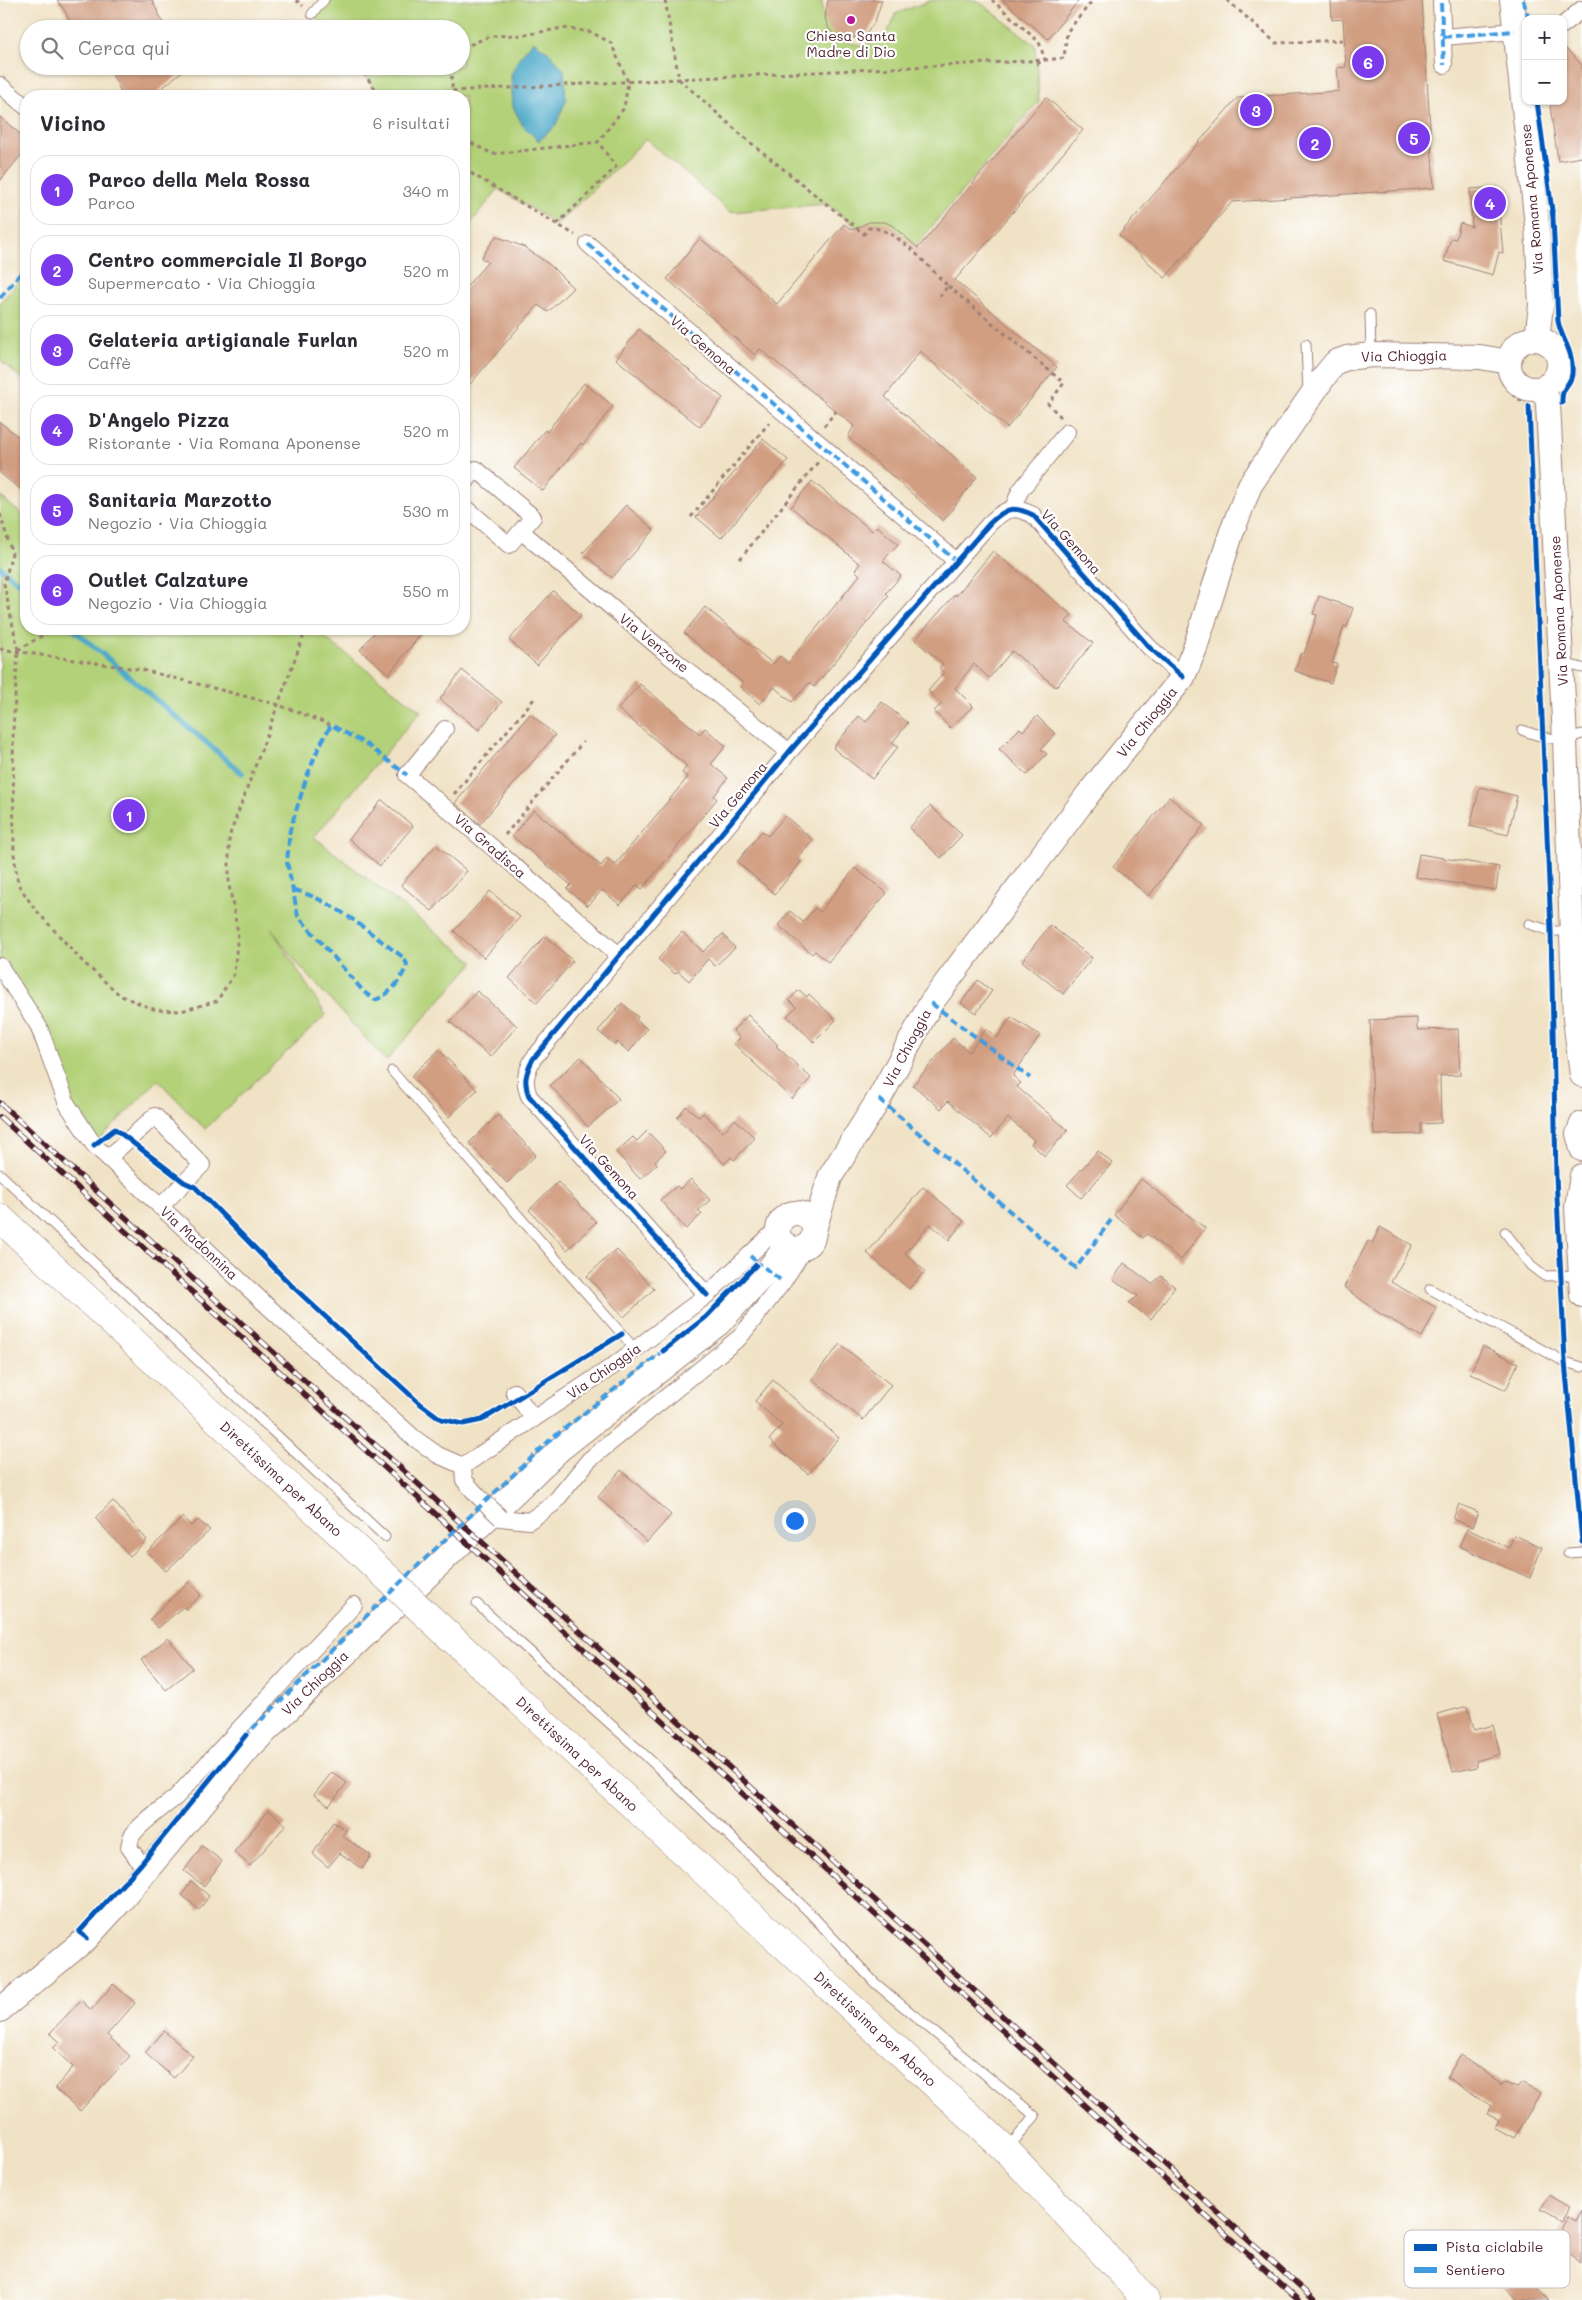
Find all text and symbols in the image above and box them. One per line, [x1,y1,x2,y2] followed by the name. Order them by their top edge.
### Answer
[845,14,857,26] marker: Chiesa Santa Madre di Dio
[1522,15,1567,105] map controls
[1522,15,1567,60] button: +
[20,20,470,75] search box
[806,26,896,61] place label: Chiesa Santa Madre di Dio
[38,34,66,62] icon: search
[78,35,170,60] text: Cerca qui
[1352,43,1384,81] pin: 6
[1522,60,1567,105] button: −
[1240,91,1272,129] pin: 3
[40,109,105,136] text: Vicino
[373,112,450,133] text: 6 risultati
[1398,119,1430,157] pin: 5
[1515,123,1548,275] street label: Via Romana Aponense
[1299,124,1331,162] pin: 2
[88,167,310,192] text: Parco della Mela Rossa
[53,180,61,201] text: 1
[402,180,449,201] text: 340 m
[1474,184,1506,222] pin: 4
[88,192,135,213] text: Parco
[88,247,367,272] text: Centro commerciale Il Borgo
[53,260,61,281] text: 2
[403,260,449,281] text: 520 m
[88,272,316,293] text: Supermercato · Via Chioggia
[666,311,740,379] street label: Via Gemona
[88,327,358,352] text: Gelateria artigianale Furlan
[52,340,62,361] text: 3
[403,340,449,361] text: 520 m
[1361,345,1447,366] street label: Via Chioggia
[88,352,131,373] text: Caffè
[88,407,230,432] text: D'Angelo Pizza
[52,420,62,441] text: 4
[403,420,449,441] text: 520 m
[88,432,361,453] text: Ristorante · Via Romana Aponense
[88,487,271,512] text: Sanitaria Marzotto
[52,500,62,521] text: 5
[403,500,449,521] text: 530 m
[1037,505,1106,578] street label: Via Gemona
[88,512,268,533] text: Negozio · Via Chioggia
[1545,535,1572,687] street label: Via Romana Aponense
[88,567,248,592] text: Outlet Calzature
[52,580,62,601] text: 6
[403,580,449,601] text: 550 m
[88,592,268,613] text: Negozio · Via Chioggia
[616,609,693,677] street label: Via Venzone
[1112,682,1181,761] street label: Via Chioggia
[704,757,771,832] street label: Via Gemona
[113,796,145,834] pin: 1
[450,809,530,882] street label: Via Gradisca
[878,1005,935,1090] street label: Via Chioggia
[575,1130,644,1203] street label: Via Gemona
[156,1202,242,1284] street label: Via Madonnina
[563,1338,644,1403] street label: Via Chioggia
[216,1417,347,1540] street label: Direttissima per Abano
[782,1508,808,1534] your location
[277,1646,352,1719] street label: Via Chioggia
[512,1692,643,1815] street label: Direttissima per Abano
[810,1967,941,2090] street label: Direttissima per Abano
[1404,2230,1570,2288] legend
[1446,2237,1543,2256] text: Pista ciclabile
[1446,2260,1505,2279] text: Sentiero

